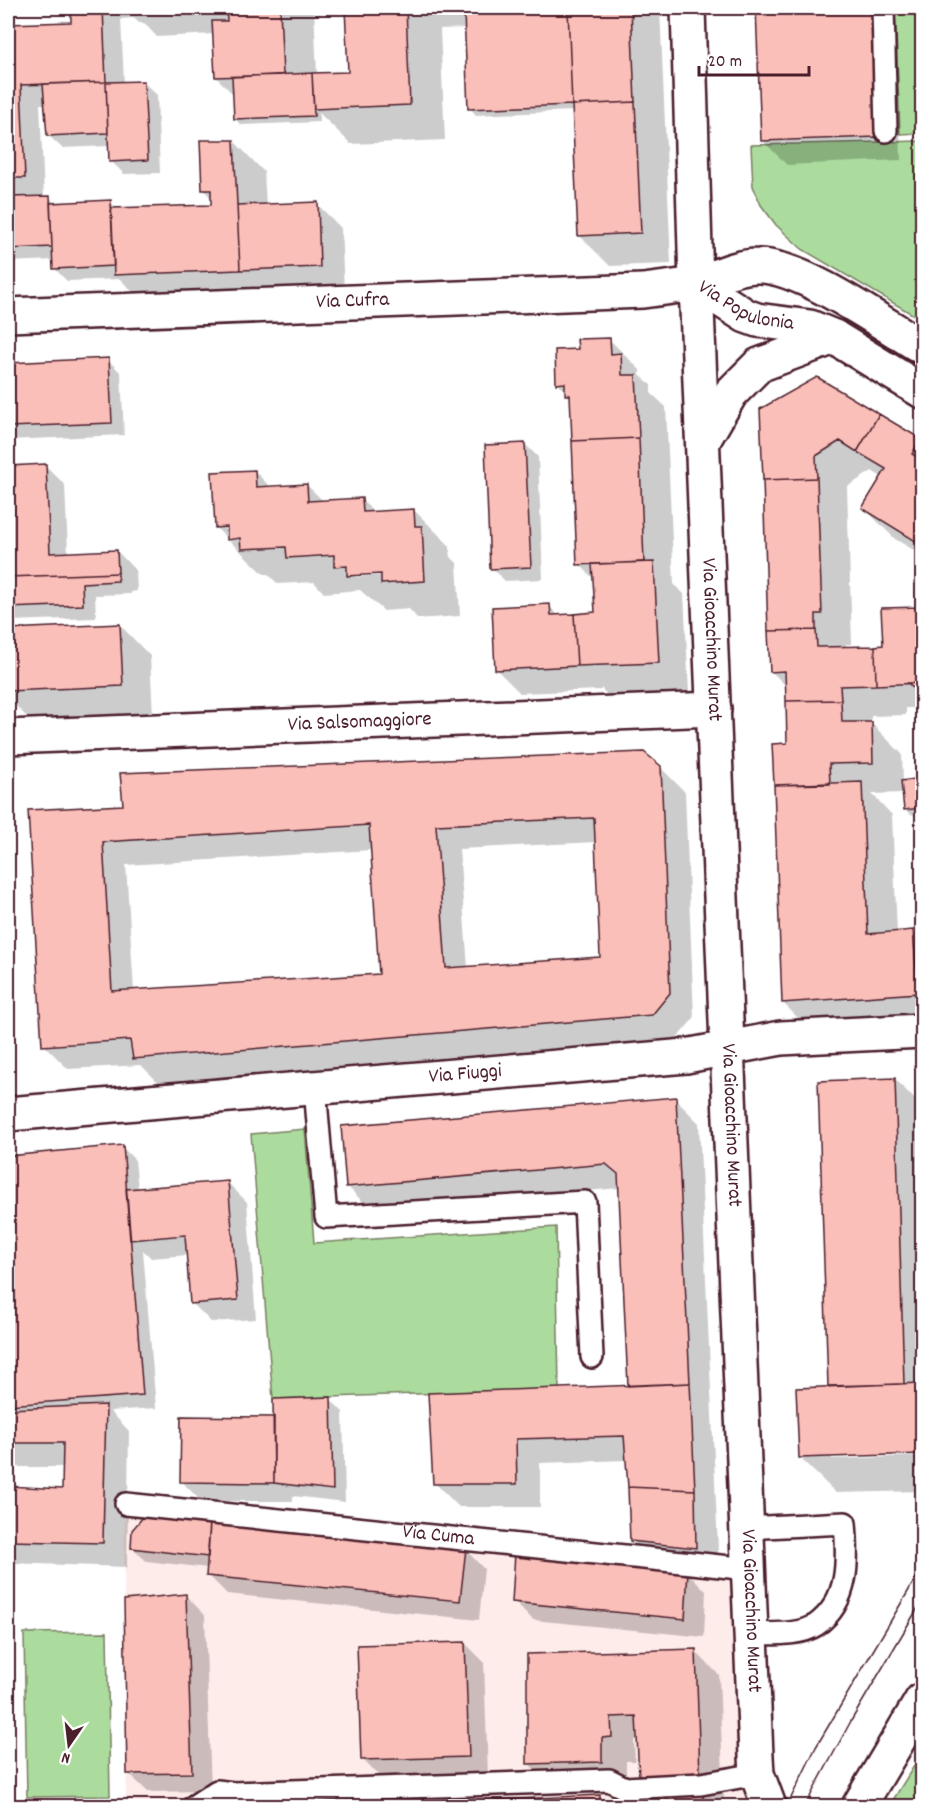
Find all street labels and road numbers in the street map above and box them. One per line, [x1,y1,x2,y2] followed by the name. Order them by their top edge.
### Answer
[691,274,797,340] street label: Via Populonia
[316,286,391,318] street label: Via Cufra
[692,557,729,722] street label: Via Gioacchino Murat
[287,705,432,741] street label: Via Salsomaggiore
[712,1043,749,1208] street label: Via Gioacchino Murat
[428,1057,503,1093] street label: Via Fiuggi
[401,1518,477,1555] street label: Via Cuma
[732,1529,768,1693] street label: Via Gioacchino Murat

